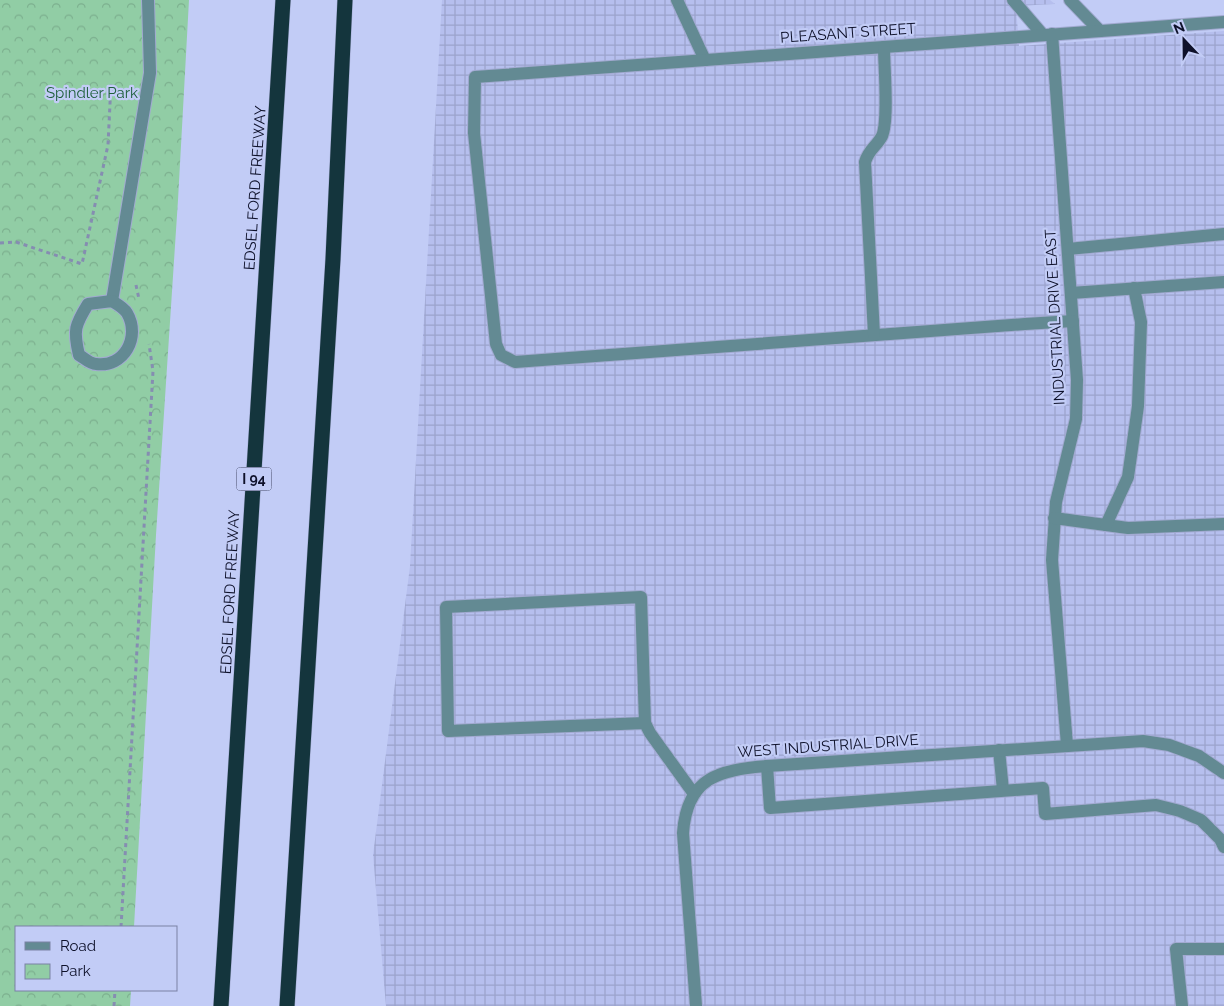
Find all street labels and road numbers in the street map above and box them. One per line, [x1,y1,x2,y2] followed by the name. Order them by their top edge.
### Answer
[780,19,916,47] street label: PLEASANT STREET
[240,105,270,271] street label: EDSEL FORD FREEWAY
[1041,229,1069,405] street label: INDUSTRIAL DRIVE EAST
[236,468,272,490] road number: I 94
[217,509,243,675] street label: EDSEL FORD FREEWAY
[737,731,919,761] street label: WEST INDUSTRIAL DRIVE

